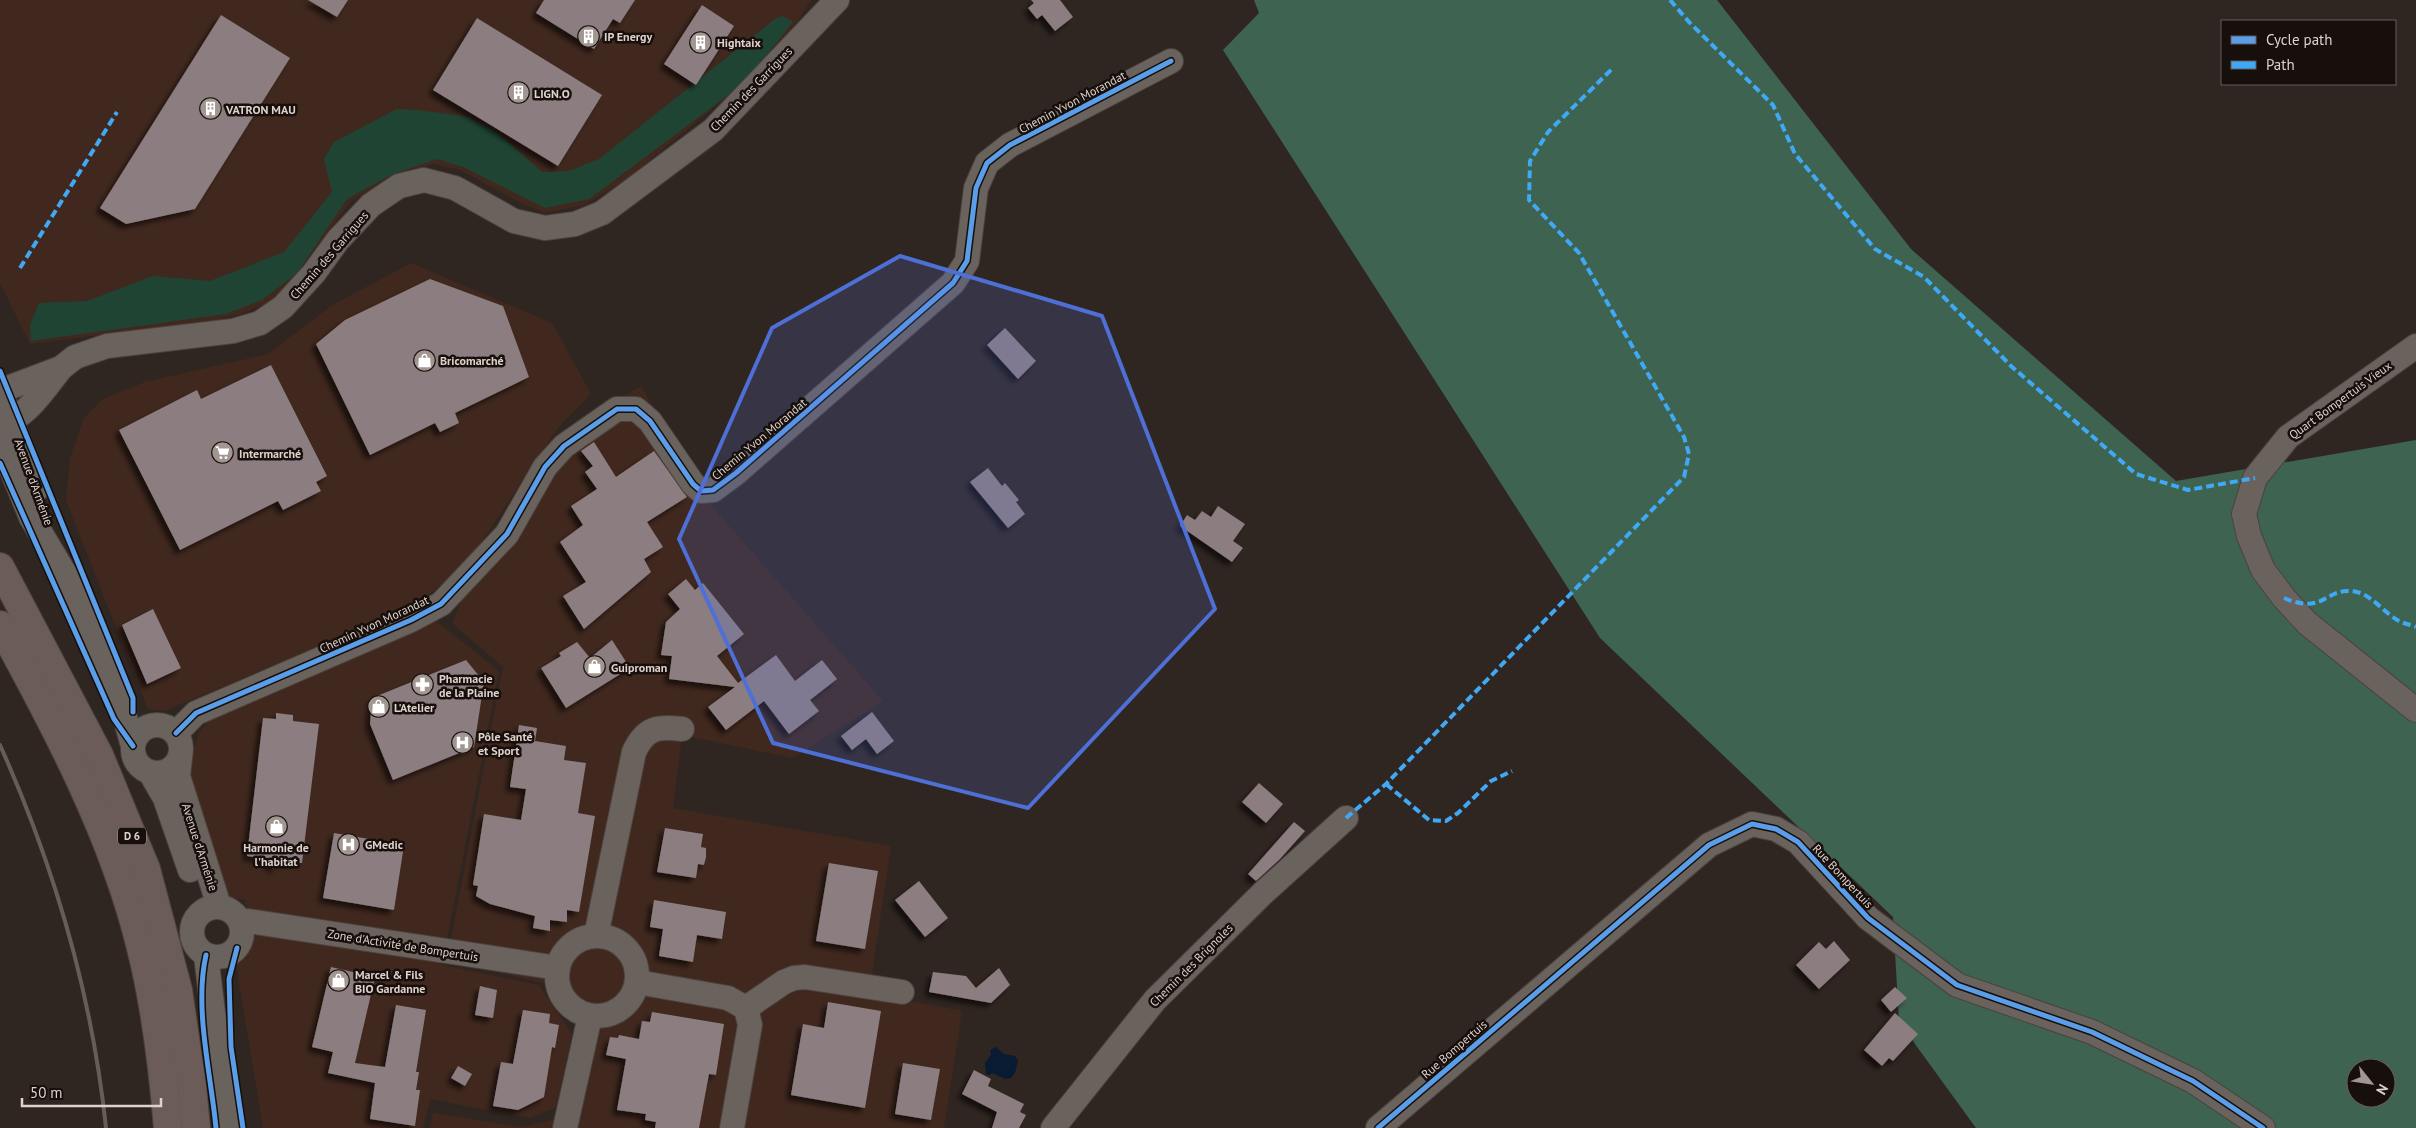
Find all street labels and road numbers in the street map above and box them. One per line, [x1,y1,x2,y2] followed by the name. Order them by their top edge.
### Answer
[707,44,795,134] street label: Chemin des Garrigues
[1016,67,1128,137] street label: Chemin Yvon Morandat
[287,208,371,302] street label: Chemin des Garrigues
[2286,358,2394,442] street label: Quart Bompertuis Vieux
[709,395,809,483] street label: Chemin Yvon Morandat
[11,437,57,527] street label: Avenue d'Arménie
[317,592,431,656] street label: Chemin Yvon Morandat
[179,801,221,893] street label: Avenue d'Arménie
[118,828,146,844] road number: D 6
[1810,841,1876,911] street label: Rue Bompertuis
[1146,920,1236,1010] street label: Chemin des Brignoles
[327,926,479,964] street label: Zone d'Activité de Bompertuis
[1418,1017,1490,1081] street label: Rue Bompertuis

